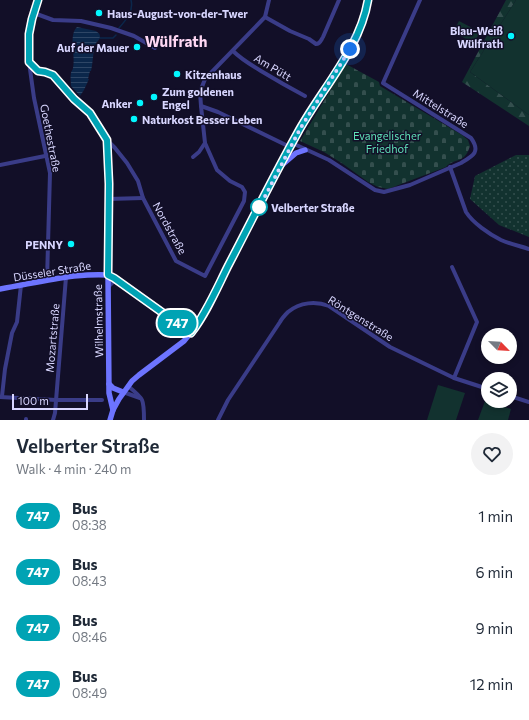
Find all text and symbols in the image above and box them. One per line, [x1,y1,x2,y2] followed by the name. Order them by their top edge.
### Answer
[107,7,248,20] place label: Haus-August-von-der-Twer
[94,8,104,18] marker: Haus-August-von-der-Twer
[450,24,503,50] place label: Blau-Weiß Wülfrath
[506,31,516,41] marker: Blau-Weiß Wülfrath
[145,32,207,50] district label: Wülfrath
[340,39,360,59] your location
[57,41,129,54] place label: Auf der Mauer
[132,42,142,52] marker: Auf der Mauer
[252,51,294,83] street label: Am Pütt
[185,68,242,81] place label: Kitzenhaus
[172,69,182,79] marker: Kitzenhaus
[162,85,234,111] place label: Zum goldenen Engel
[411,86,471,130] street label: Mittelstraße
[149,92,159,102] marker: Zum goldenen Engel
[101,97,132,110] place label: Anker
[135,98,145,108] marker: Anker
[38,103,64,173] street label: Goethestraße
[142,113,262,126] place label: Naturkost Besser Leben
[129,114,139,124] marker: Naturkost Besser Leben
[353,129,422,155] park label: Evangelischer Friedhof
[250,198,268,216] marker: Velberter Straße
[150,200,190,256] street label: Nordstraße
[271,201,355,214] place label: Velberter Straße
[25,238,63,251] place label: PENNY
[66,239,76,249] marker: PENNY
[12,258,92,284] street label: Düsseler Straße
[91,284,105,358] street label: Wilhelmstraße
[326,293,396,343] street label: Röntgenstraße
[43,303,62,373] street label: Mozartstraße
[154,310,200,336] line badge: 747
[166,314,188,331] text: 747
[481,328,517,364] north arrow
[481,328,517,408] map controls
[481,372,517,408] button: layers
[12,392,88,411] scale bar
[18,394,49,407] text: 100 m
[471,433,513,475] button: heart
[16,434,160,457] text: Velberter Straße
[16,461,131,477] text: Walk · 4 min · 240 m
[72,499,97,517] text: Bus
[27,507,49,524] text: 747
[478,507,513,525] text: 1 min
[72,517,107,533] text: 08:38
[72,555,97,573] text: Bus
[27,563,49,580] text: 747
[475,563,513,581] text: 6 min
[72,573,107,589] text: 08:43
[72,611,97,629] text: Bus
[27,619,49,636] text: 747
[475,619,513,637] text: 9 min
[72,629,107,645] text: 08:46
[72,667,97,685] text: Bus
[27,675,49,692] text: 747
[470,675,513,693] text: 12 min
[72,685,107,701] text: 08:49

